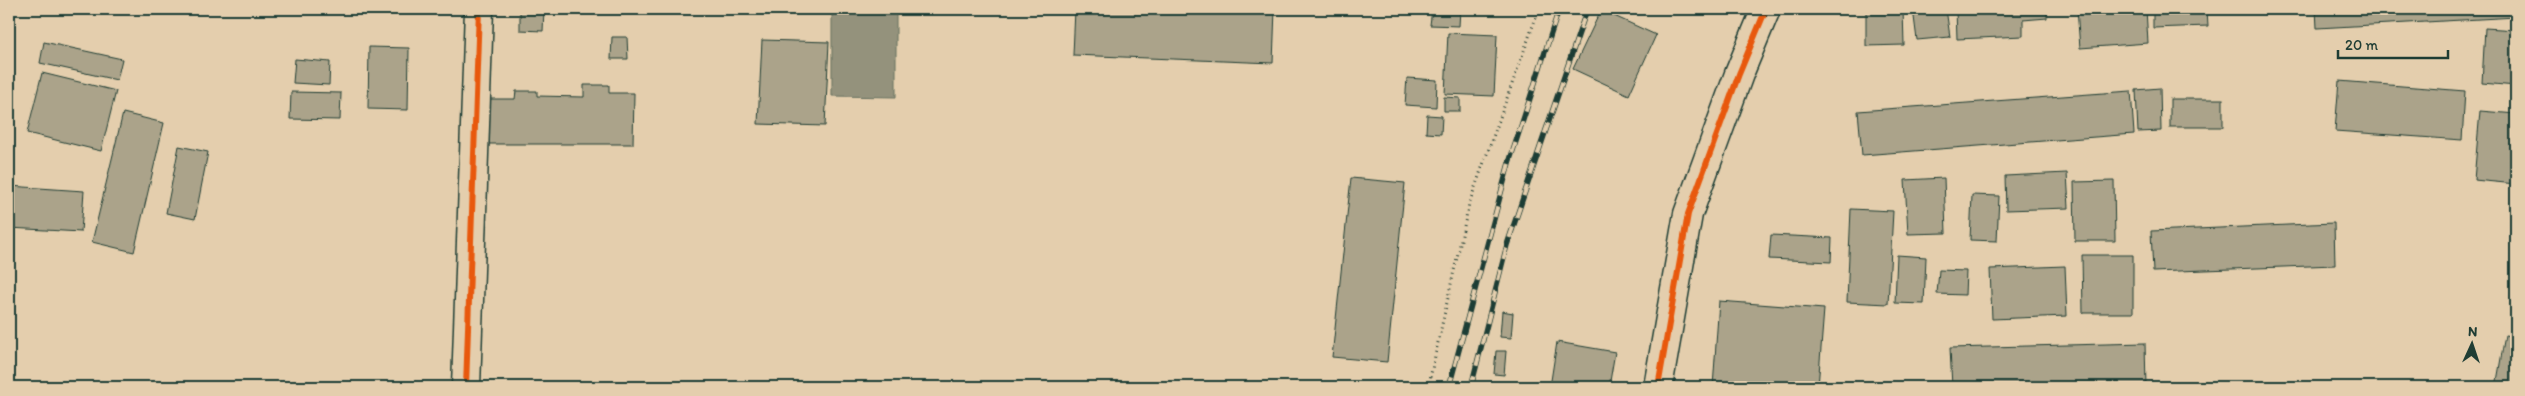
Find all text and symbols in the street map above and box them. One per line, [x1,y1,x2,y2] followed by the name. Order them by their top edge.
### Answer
[2338,28,2448,60] scale bar
[2345,36,2379,54] text: 20 m
[2448,318,2498,368] north arrow
[2467,323,2478,340] text: N

